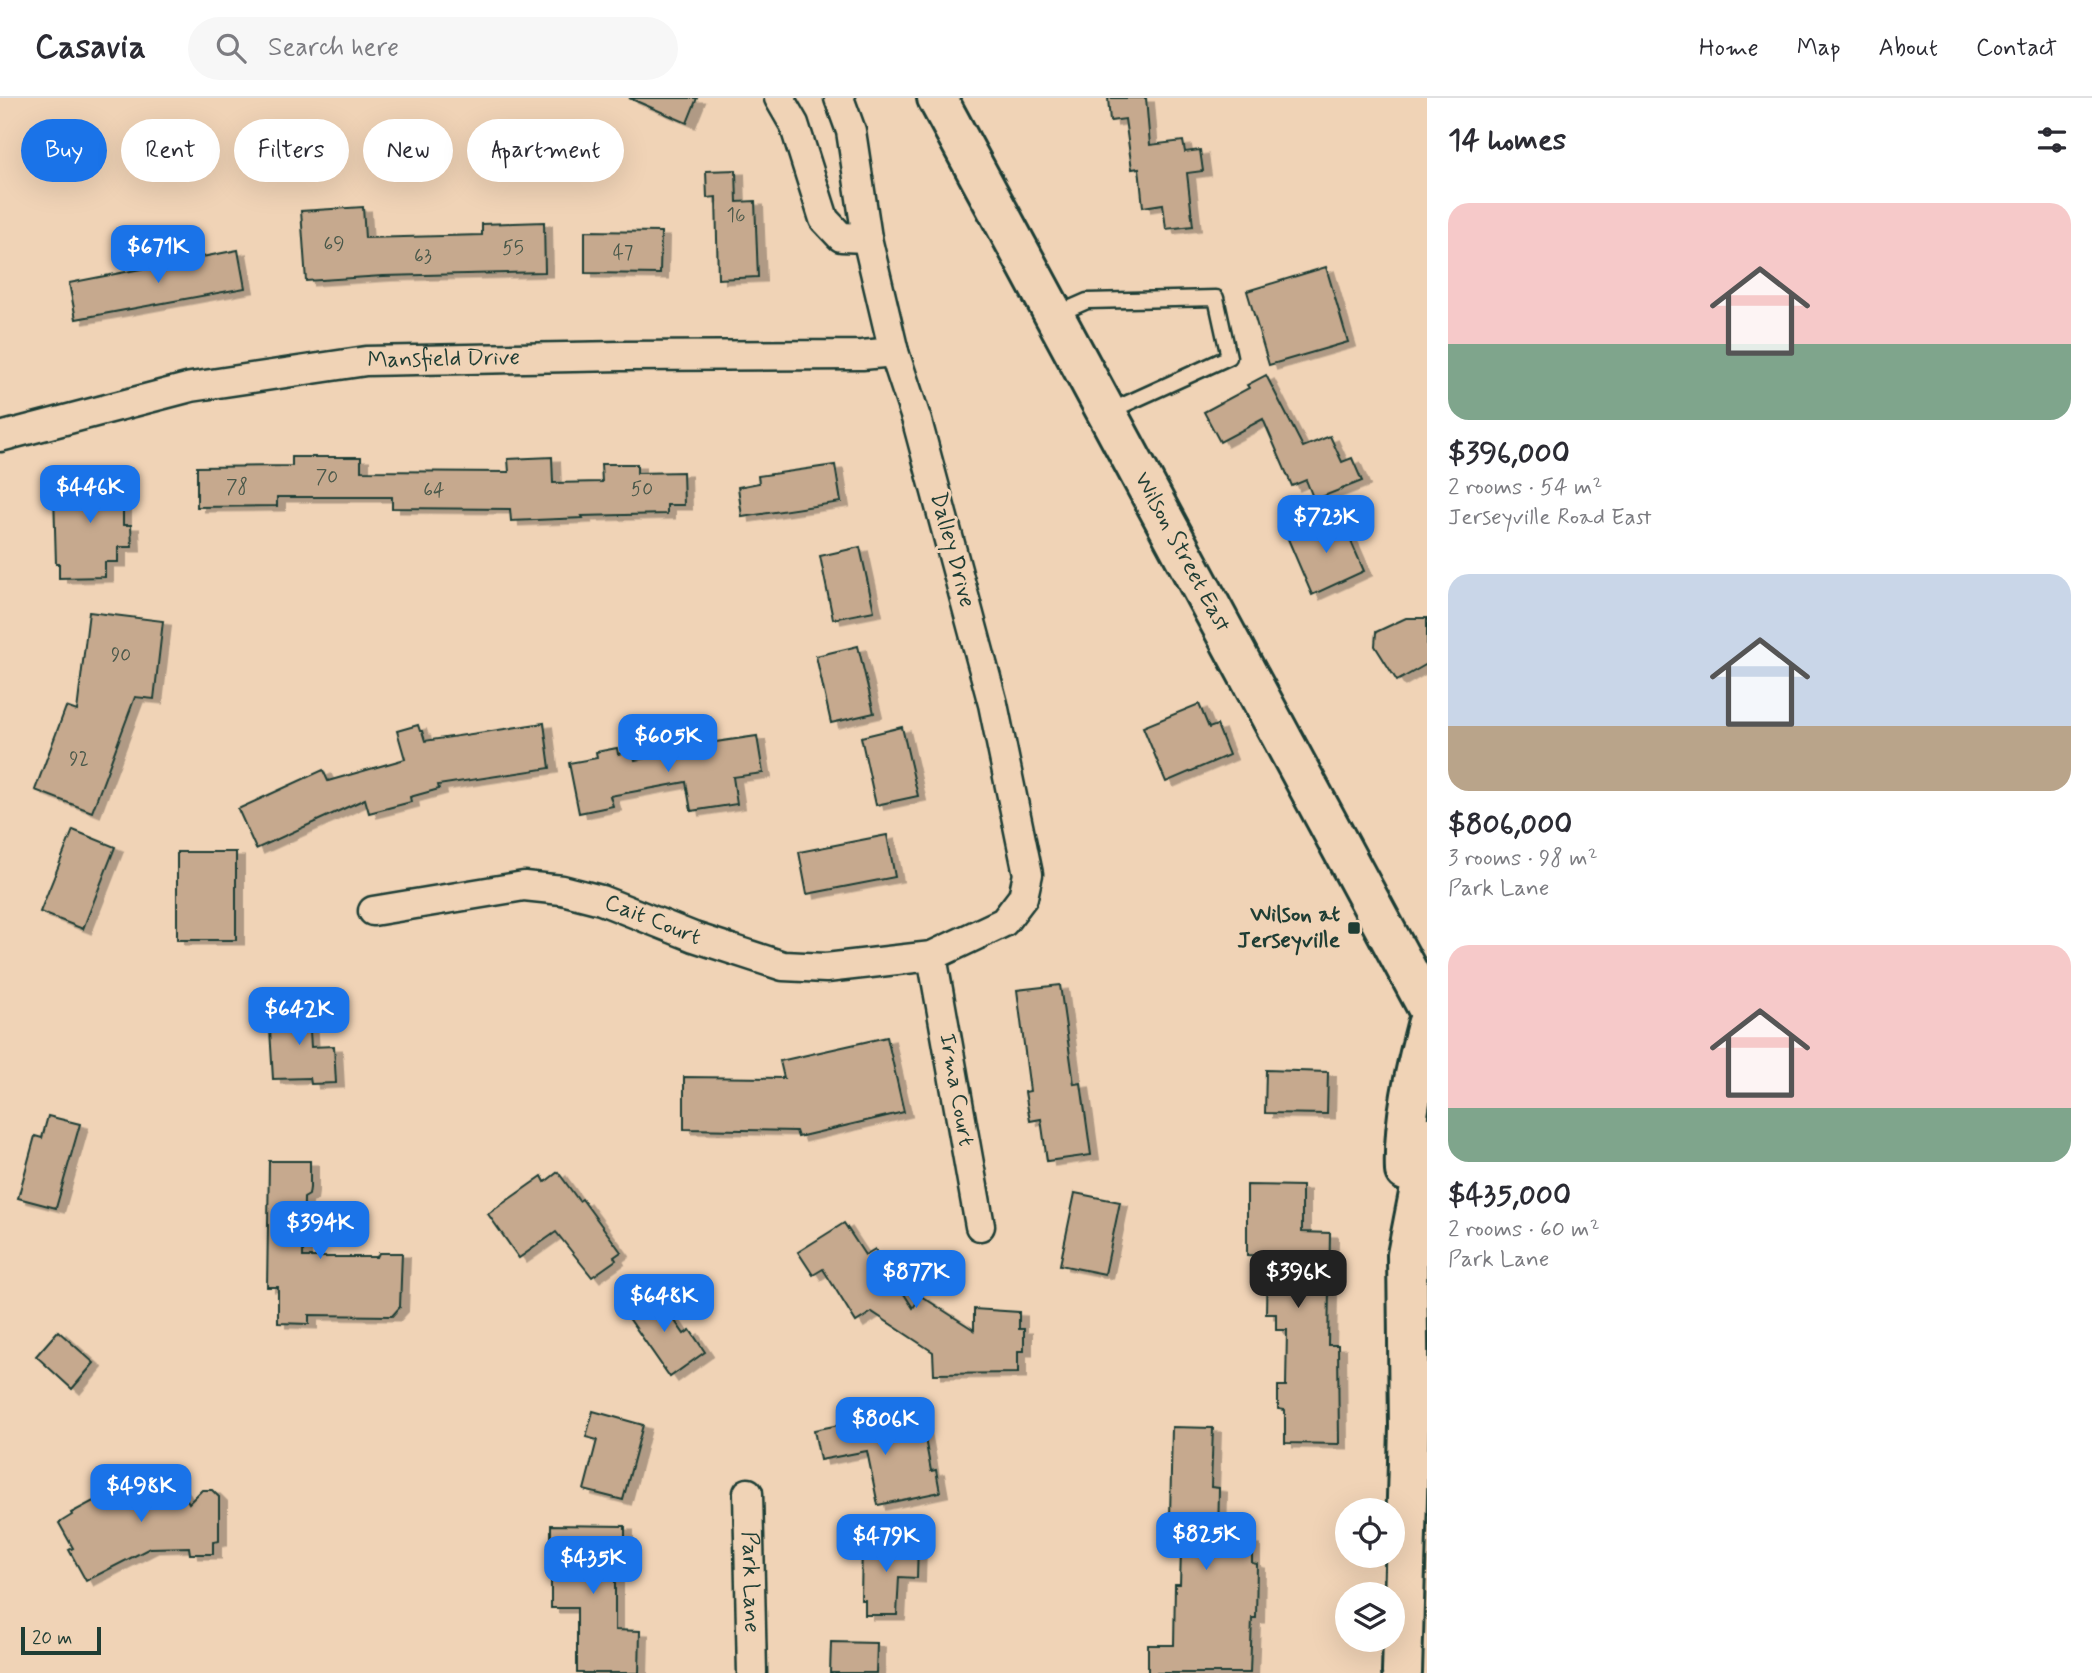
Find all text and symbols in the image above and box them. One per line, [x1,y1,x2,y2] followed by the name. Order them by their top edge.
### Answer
[188,17,678,80] search box
[35,26,146,70] text: Casavia
[212,29,250,67] icon: search
[268,31,399,65] text: Search here
[1699,33,1759,64] text: Home
[1797,33,1841,64] text: Map
[1879,33,1938,64] text: About
[1976,33,2057,64] text: Contact
[21,119,107,182] chip: Buy
[121,119,220,182] chip: Rent
[234,119,349,182] chip: Filters
[363,119,453,182] chip: New
[467,119,624,182] chip: Apartment
[1448,121,1566,160] text: 14 homes
[2033,121,2071,159] icon: filters
[726,203,746,228] house number: 16
[109,226,207,285] pin: $671K
[323,232,345,257] house number: 69
[127,233,189,263] text: $671K
[502,236,524,261] house number: 55
[613,241,633,266] house number: 47
[414,244,432,269] house number: 63
[1697,248,1823,374] icon: home
[367,343,520,376] street label: Mansfield Drive
[1448,434,1570,473] text: $396,000
[316,465,338,490] house number: 70
[41,466,139,525] pin: $446K
[1127,467,1237,638] street label: Wilson Street East
[56,473,124,503] text: $446K
[1448,473,1602,503] text: 2 rooms · 54 m²
[226,475,248,500] house number: 78
[631,477,653,502] house number: 50
[423,478,445,503] house number: 64
[922,489,982,611] street label: Dalley Drive
[1277,496,1375,555] pin: $723K
[1293,503,1359,533] text: $723K
[1448,503,1652,533] text: Jerseyville Road East
[1697,619,1823,745] icon: home
[111,643,131,668] house number: 90
[619,714,717,774] pin: $605K
[634,722,702,752] text: $605K
[69,747,89,772] house number: 92
[1448,805,1572,844] text: $806,000
[1448,844,1598,874] text: 3 rooms · 98 m²
[1448,874,1549,904] text: Park Lane
[600,888,704,953] street label: Cait Court
[1237,900,1341,956] place label: Wilson at Jerseyville
[1346,920,1362,936] marker: Wilson at Jerseyville
[250,988,348,1047] pin: $642K
[1697,990,1823,1116] icon: home
[264,995,334,1025] text: $642K
[931,1031,981,1149] street label: Irma Court
[1448,1176,1571,1215] text: $435,000
[271,1202,369,1261] pin: $394K
[286,1209,354,1239] text: $394K
[1448,1215,1600,1245] text: 2 rooms · 60 m²
[1448,1245,1549,1275] text: Park Lane
[867,1250,965,1310] pin: $877K
[1249,1250,1347,1310] pin: $396K
[882,1258,950,1288] text: $877K
[1266,1258,1330,1288] text: $396K
[615,1274,713,1334] pin: $648K
[630,1282,698,1312] text: $648K
[836,1398,934,1457] pin: $806K
[852,1405,918,1435] text: $806K
[92,1464,190,1524] pin: $498K
[106,1472,176,1502] text: $498K
[1335,1498,1405,1652] map controls
[1335,1498,1405,1568] button: locate
[1157,1512,1255,1572] pin: $825K
[837,1514,935,1574] pin: $479K
[1172,1520,1240,1550] text: $825K
[853,1522,919,1552] text: $479K
[734,1531,766,1633] street label: Park Lane
[544,1536,642,1596] pin: $435K
[560,1544,626,1574] text: $435K
[1335,1582,1405,1652] button: layers
[21,1624,102,1656] scale bar
[32,1626,72,1651] text: 20 m

